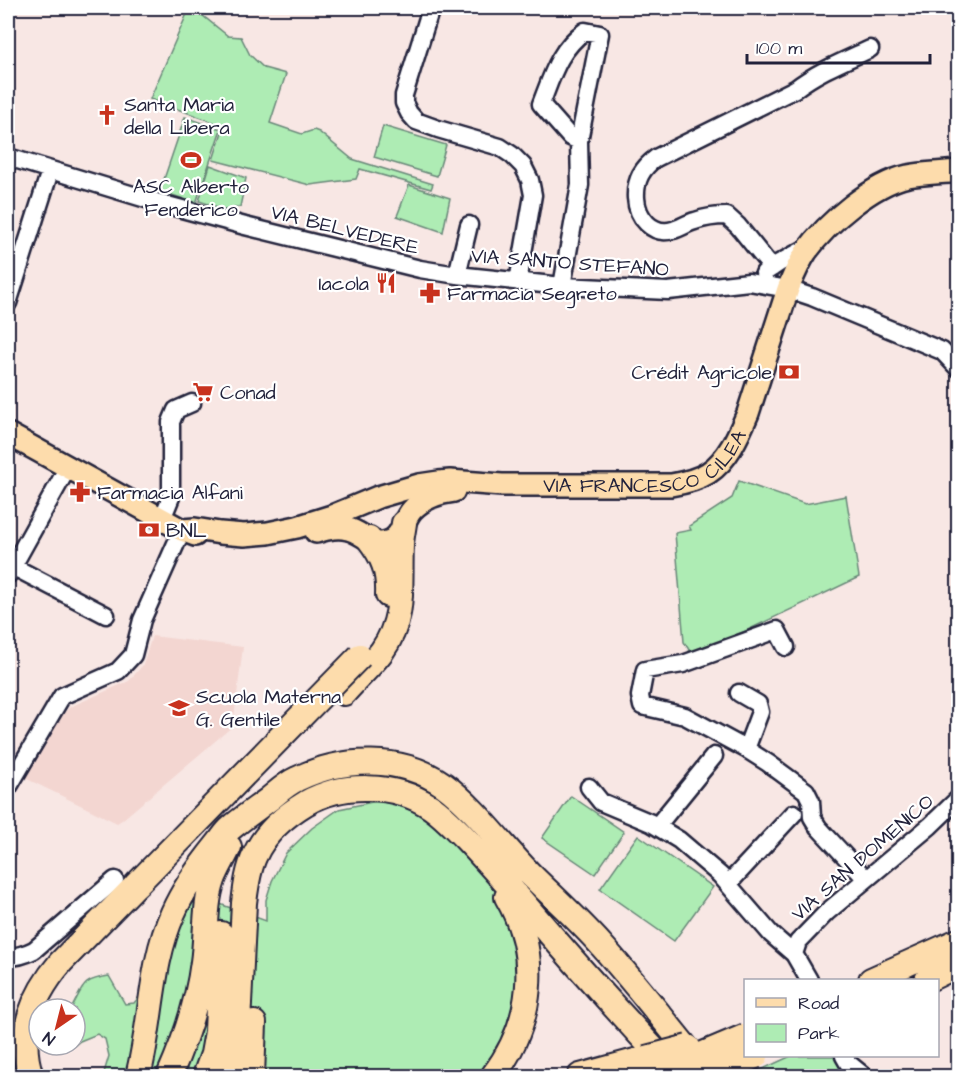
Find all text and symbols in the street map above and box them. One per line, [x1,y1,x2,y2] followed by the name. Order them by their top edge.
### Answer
[747,27,930,65] scale bar
[756,36,802,61] text: 100 m
[124,91,234,142] place label: Santa Maria della Libera
[95,103,119,127] church icon: Santa Maria della Libera
[179,148,203,172] sports icon: ASC Alberto Fenderico
[133,173,249,224] place label: ASC Alberto Fenderico
[268,198,422,262] street label: VIA BELVEDERE
[470,242,670,284] street label: VIA SANTO STEFANO
[319,270,369,298] place label: Iacola
[374,271,398,295] restaurant icon: Iacola
[447,280,617,309] place label: Farmacia Segreto
[418,281,442,305] pharmacy icon: Farmacia Segreto
[632,359,772,388] place label: Crédit Agricole
[777,360,801,384] bank icon: Crédit Agricole
[220,379,276,407] place label: Conad
[191,380,215,404] supermarket icon: Conad
[543,425,753,500] street label: VIA FRANCESCO CILEA
[97,479,243,507] place label: Farmacia Alfani
[68,480,92,504] pharmacy icon: Farmacia Alfani
[166,517,207,545] place label: BNL
[137,518,161,542] bank icon: BNL
[196,683,341,734] place label: Scuola Materna G. Gentile
[167,696,191,720] school or university icon: Scuola Materna G. Gentile
[785,788,940,928] street label: VIA SAN DOMENICO
[744,979,939,1057] legend
[798,991,839,1016] text: Road
[27,997,87,1057] north arrow
[798,1021,840,1046] text: Park
[39,1027,59,1050] text: N

